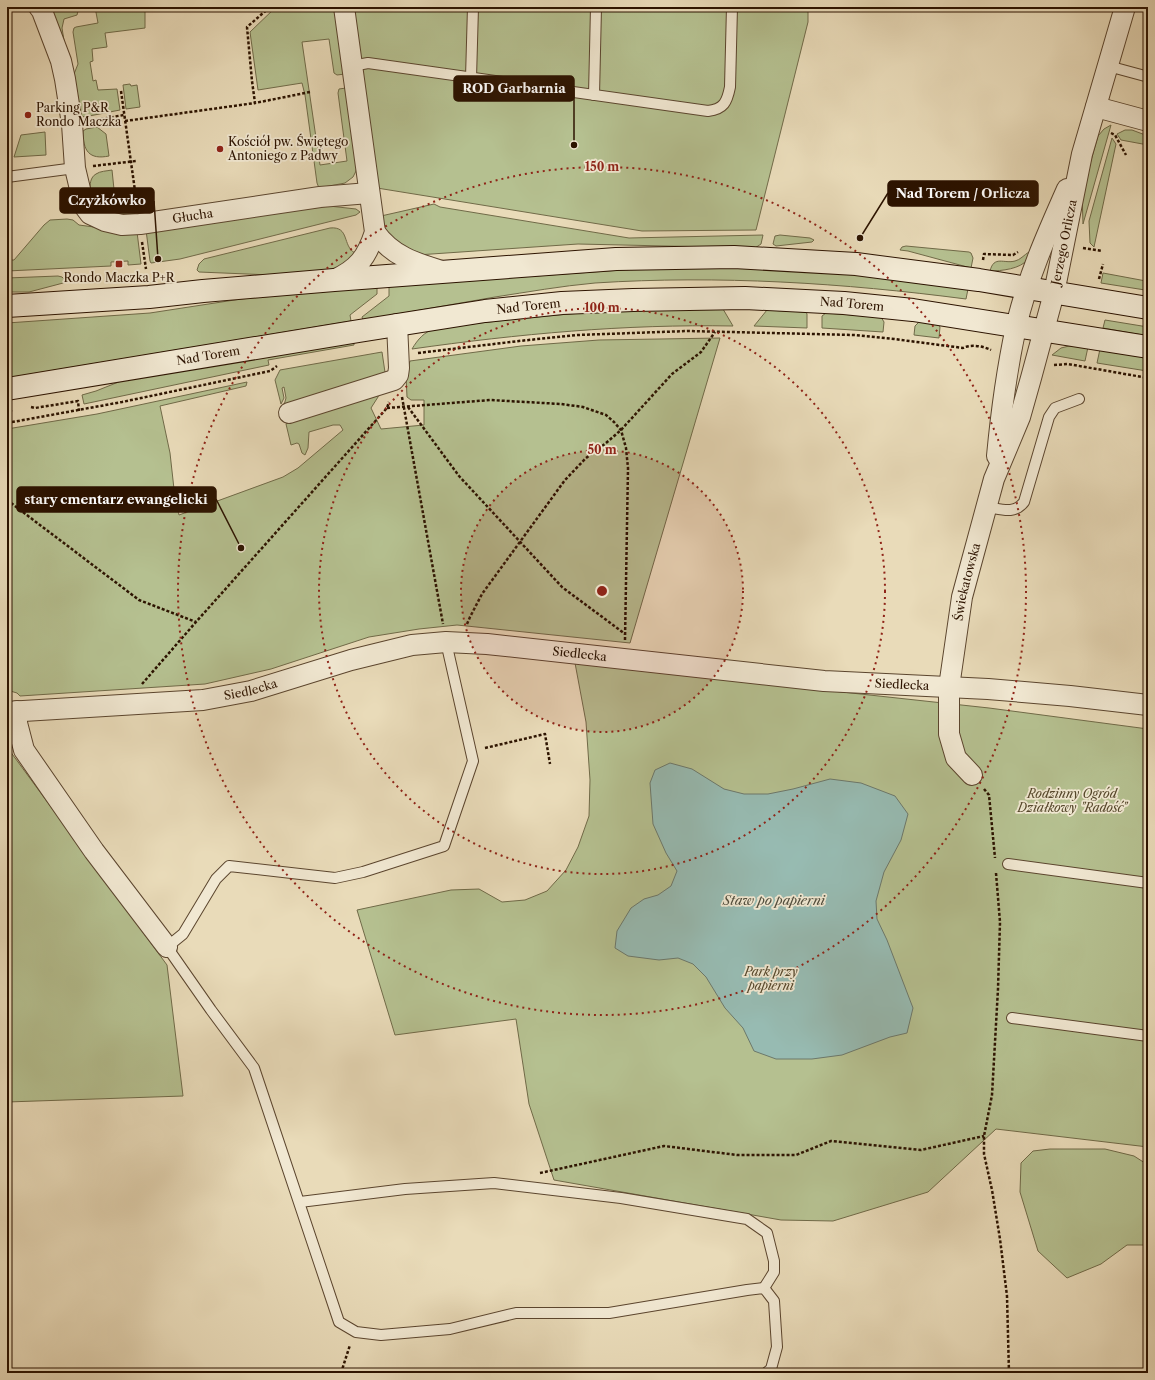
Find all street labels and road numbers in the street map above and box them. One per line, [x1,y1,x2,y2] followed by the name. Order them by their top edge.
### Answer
[1047,198,1080,288] street label: Jerzego Orlicza
[171,205,215,226] street label: Głucha
[820,294,885,314] street label: Nad Torem
[496,295,561,317] street label: Nad Torem
[175,343,241,368] street label: Nad Torem
[950,541,983,622] street label: Świekatowska
[552,643,608,664] street label: Siedlecka
[223,675,280,703] street label: Siedlecka
[874,675,930,693] street label: Siedlecka

